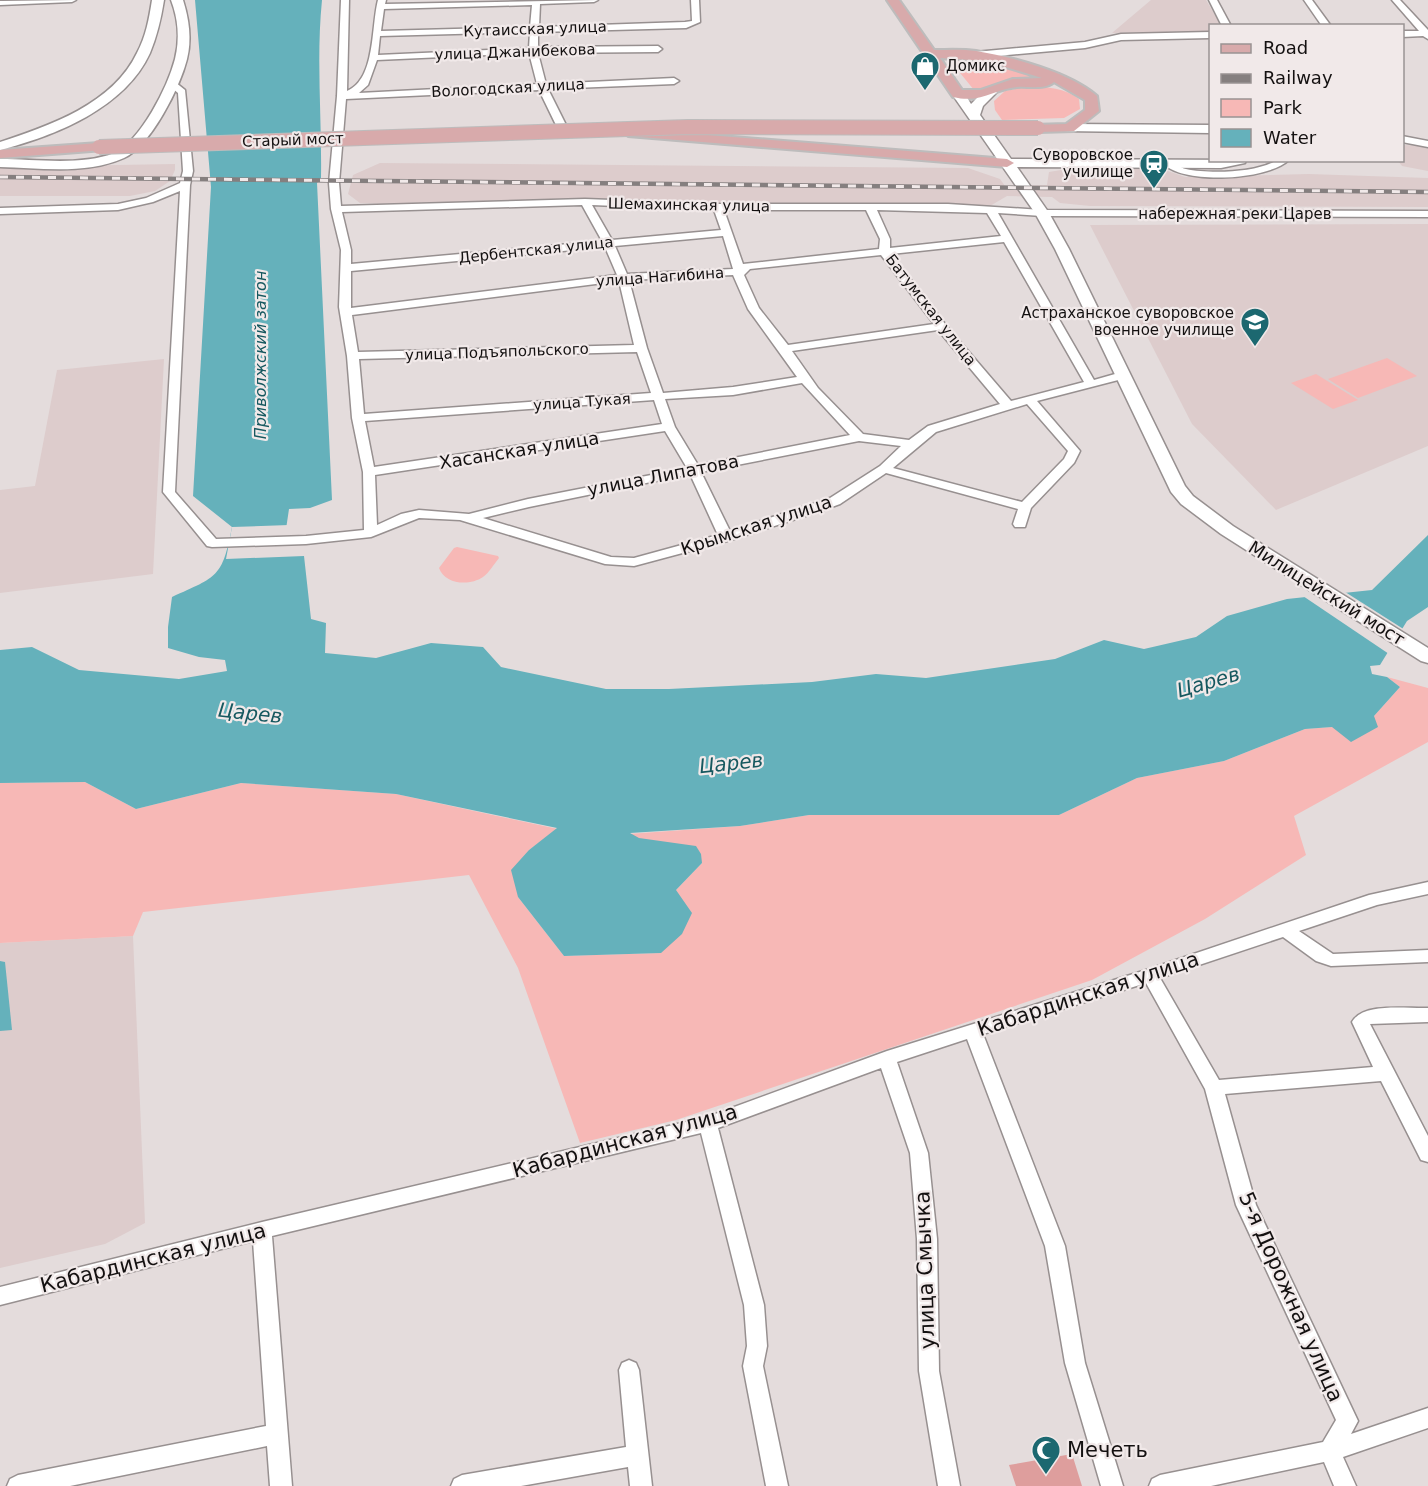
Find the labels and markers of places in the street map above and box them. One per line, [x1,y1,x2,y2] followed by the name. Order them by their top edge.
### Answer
[909,50,941,92] shop icon: Домикс
[946,57,1005,75] place label: Домикс
[1032,146,1133,181] place label: Суворовское училище
[1138,148,1170,190] station icon: Суворовское училище
[1021,304,1234,339] place label: Астраханское суворовское военное училище
[1239,306,1271,348] school or university icon: Астраханское суворовское военное училище
[1030,1434,1062,1476] mosque icon: Мечеть
[1067,1438,1148,1462] place label: Мечеть

